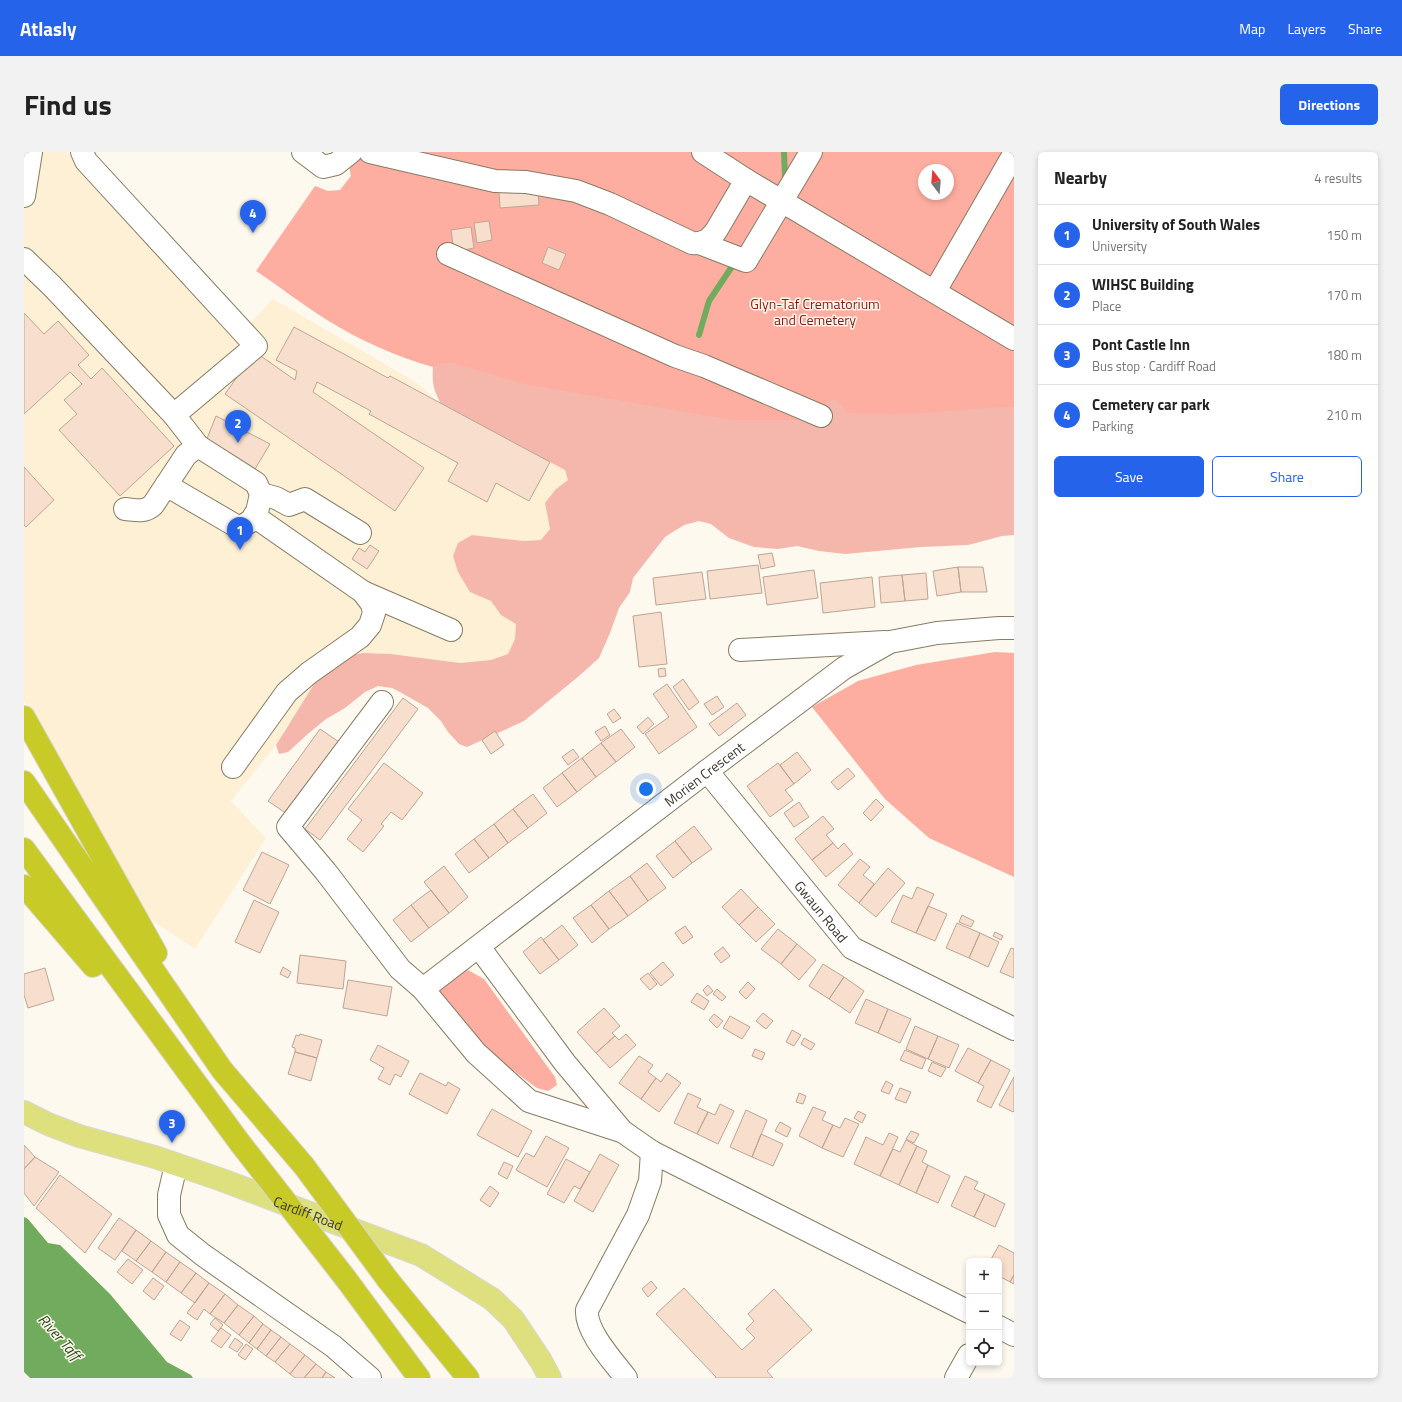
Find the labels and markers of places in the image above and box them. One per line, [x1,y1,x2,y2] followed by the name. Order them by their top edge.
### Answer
[240,200,266,233] pin: 4
[225,410,251,443] pin: 2
[227,517,253,550] pin: 1
[159,1110,185,1143] pin: 3

